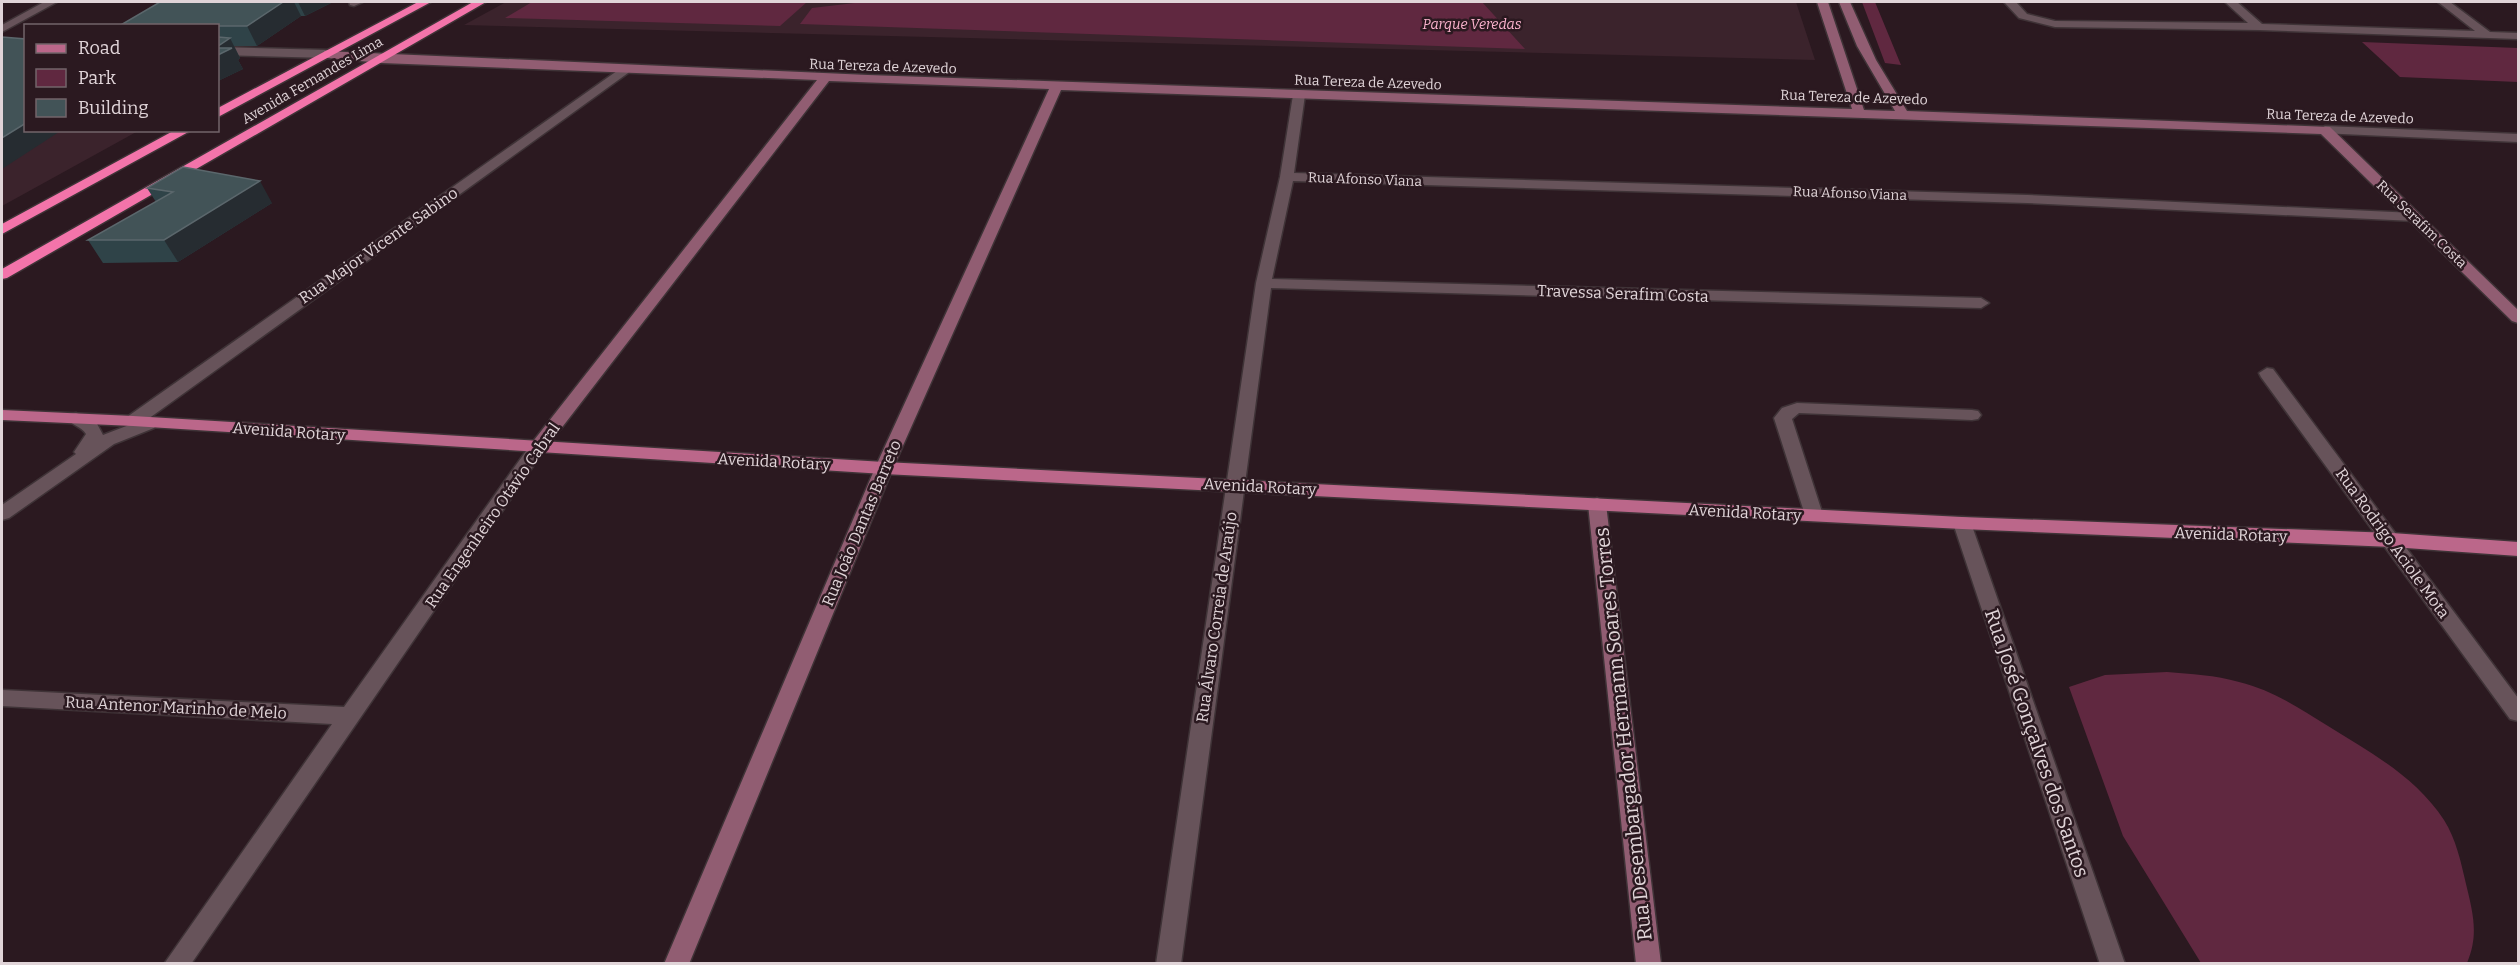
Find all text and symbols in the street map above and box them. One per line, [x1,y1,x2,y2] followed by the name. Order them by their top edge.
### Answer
[1423,16,1522,33] park label: Parque Veredas
[24,24,219,132] legend
[239,33,386,128] street label: Avenida Fernandes Lima
[78,37,121,59] text: Road
[809,55,957,78] street label: Rua Tereza de Azevedo
[78,67,117,89] text: Park
[1294,71,1442,94] street label: Rua Tereza de Azevedo
[1780,86,1928,109] street label: Rua Tereza de Azevedo
[78,97,149,119] text: Building
[2266,105,2414,128] street label: Rua Tereza de Azevedo
[1308,169,1423,190] street label: Rua Afonso Viana
[2373,177,2470,272] street label: Rua Serafim Costa
[295,183,461,308] street label: Rua Major Vicente Sabino
[1793,183,1908,204] street label: Rua Afonso Viana
[1537,281,1709,306] street label: Travessa Serafim Costa
[232,418,347,445] street label: Avenida Rotary
[421,419,564,611] street label: Rua Engenheiro Otávio Cabral
[818,437,905,609] street label: Rua João Dantas Barreto
[717,449,831,474] street label: Avenida Rotary
[2332,465,2454,622] street label: Rua Rodrigo Aciole Mota
[1203,474,1317,499] street label: Avenida Rotary
[1688,500,1802,525] street label: Avenida Rotary
[1191,510,1241,724] street label: Rua Álvaro Correia de Araújo
[2174,523,2288,546] street label: Avenida Rotary
[1589,526,1657,942] street label: Rua Desembargador Hermann Soares Torres
[1980,606,2094,880] street label: Rua José Gonçalves dos Santos
[65,692,287,723] street label: Rua Antenor Marinho de Melo

